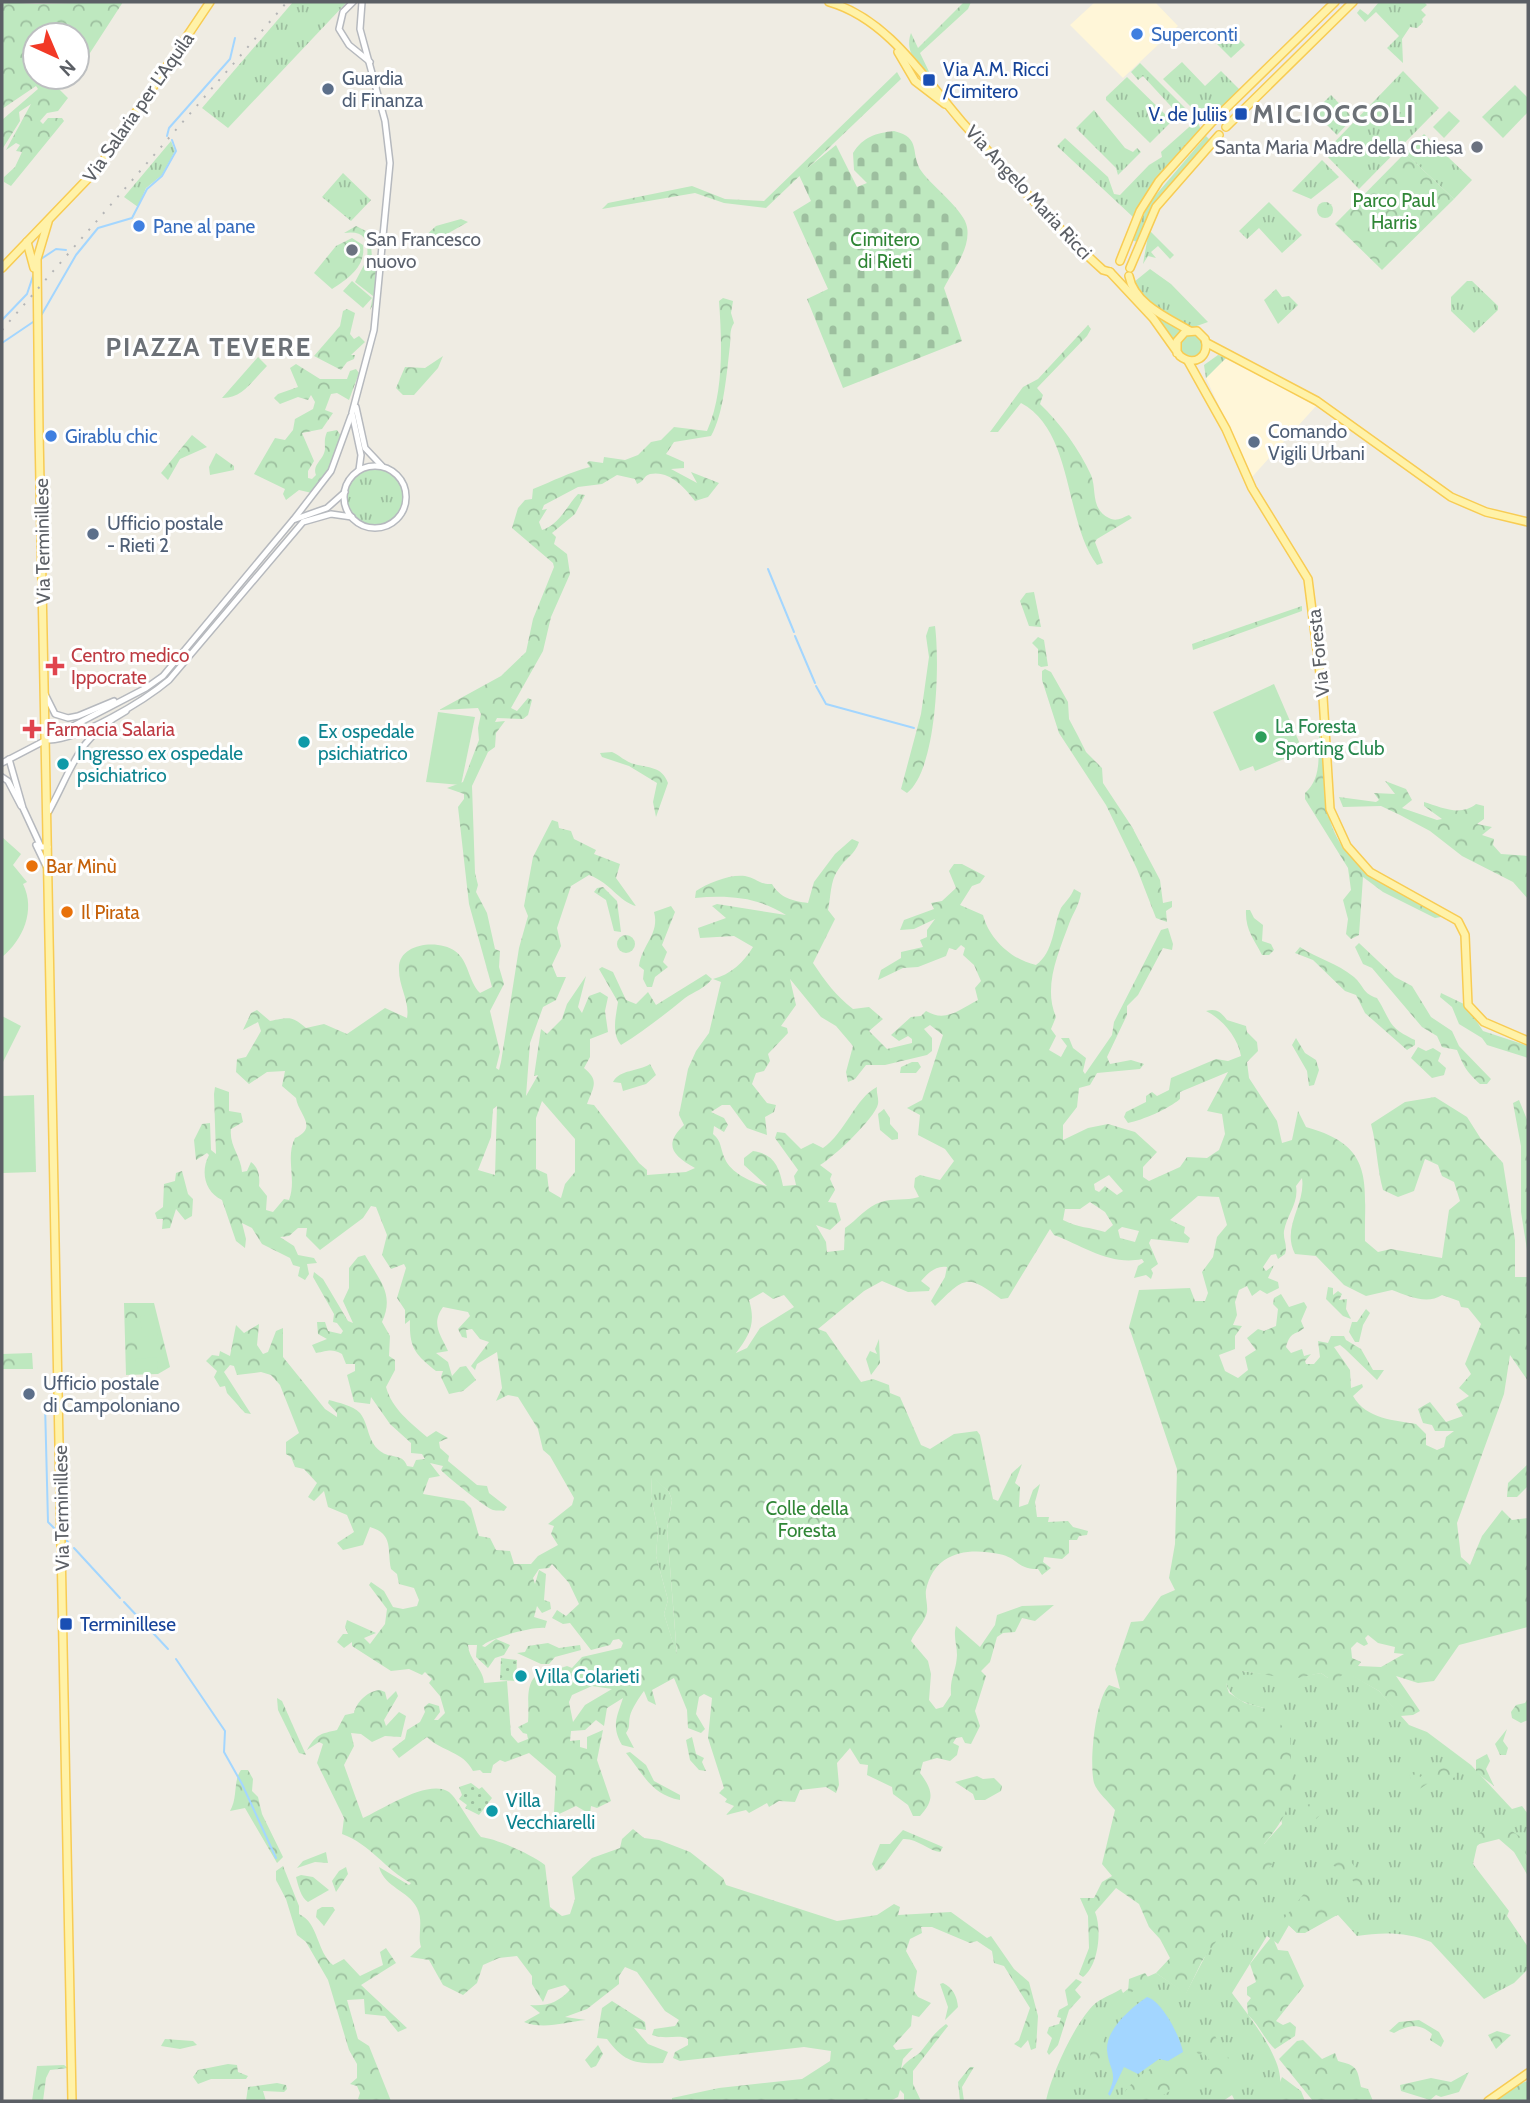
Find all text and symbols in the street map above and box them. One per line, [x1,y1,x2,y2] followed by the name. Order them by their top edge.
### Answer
[21,21,91,91] north arrow
[1151,23,1238,46] place label: Superconti
[1129,26,1145,42] marker: Superconti
[78,28,199,187] street label: Via Salaria per L'Aquila
[55,55,80,81] text: N
[942,58,1049,103] place label: Via A.M. Ricci /Cimitero
[342,67,423,112] place label: Guardia di Finanza
[921,72,937,88] marker: Via A.M. Ricci /Cimitero
[320,81,336,97] marker: Guardia di Finanza
[1252,98,1416,130] district label: MICIOCCOLI
[1148,103,1227,126] place label: V. de Juliis
[1233,106,1249,122] marker: V. de Juliis
[961,121,1097,264] street label: Via Angelo Maria Ricci
[1215,136,1463,159] place label: Santa Maria Madre della Chiesa
[1469,139,1485,155] marker: Santa Maria Madre della Chiesa
[1353,189,1436,234] park label: Parco Paul Harris
[153,215,256,238] place label: Pane al pane
[131,218,147,234] marker: Pane al pane
[366,228,481,273] place label: San Francesco nuovo
[850,228,920,273] park label: Cimitero di Rieti
[344,242,360,258] marker: San Francesco nuovo
[106,331,312,363] district label: PIAZZA TEVERE
[1268,420,1365,465] place label: Comando Vigili Urbani
[65,425,158,448] place label: Girablu chic
[43,428,59,444] marker: Girablu chic
[1246,434,1262,450] marker: Comando Vigili Urbani
[30,478,55,604] street label: Via Terminillese
[107,512,223,557] place label: Ufficio postale - Rieti 2
[85,526,101,542] marker: Ufficio postale - Rieti 2
[1302,608,1335,698] street label: Via Foresta
[71,644,189,689] place label: Centro medico Ippocrate
[45,656,65,676] marker: Centro medico Ippocrate
[1275,715,1385,760] place label: La Foresta Sporting Club
[46,718,175,741] place label: Farmacia Salaria
[318,720,414,765] place label: Ex ospedale psichiatrico
[24,721,40,737] marker: Farmacia Salaria
[1253,729,1269,745] marker: La Foresta Sporting Club
[296,734,312,750] marker: Ex ospedale psichiatrico
[77,742,243,787] place label: Ingresso ex ospedale psichiatrico
[55,756,71,772] marker: Ingresso ex ospedale psichiatrico
[46,855,117,878] place label: Bar Minù
[24,858,40,874] marker: Bar Minù
[81,901,140,924] place label: Il Pirata
[59,904,75,920] marker: Il Pirata
[43,1372,180,1417] place label: Ufficio postale di Campoloniano
[21,1386,37,1402] marker: Ufficio postale di Campoloniano
[49,1445,74,1571] street label: Via Terminillese
[765,1497,849,1542] park label: Colle della Foresta
[80,1613,176,1636] place label: Terminillese
[58,1616,74,1632] marker: Terminillese
[535,1665,640,1688] place label: Villa Colarieti
[513,1668,529,1684] marker: Villa Colarieti
[506,1789,595,1834] place label: Villa Vecchiarelli
[484,1803,500,1819] marker: Villa Vecchiarelli

